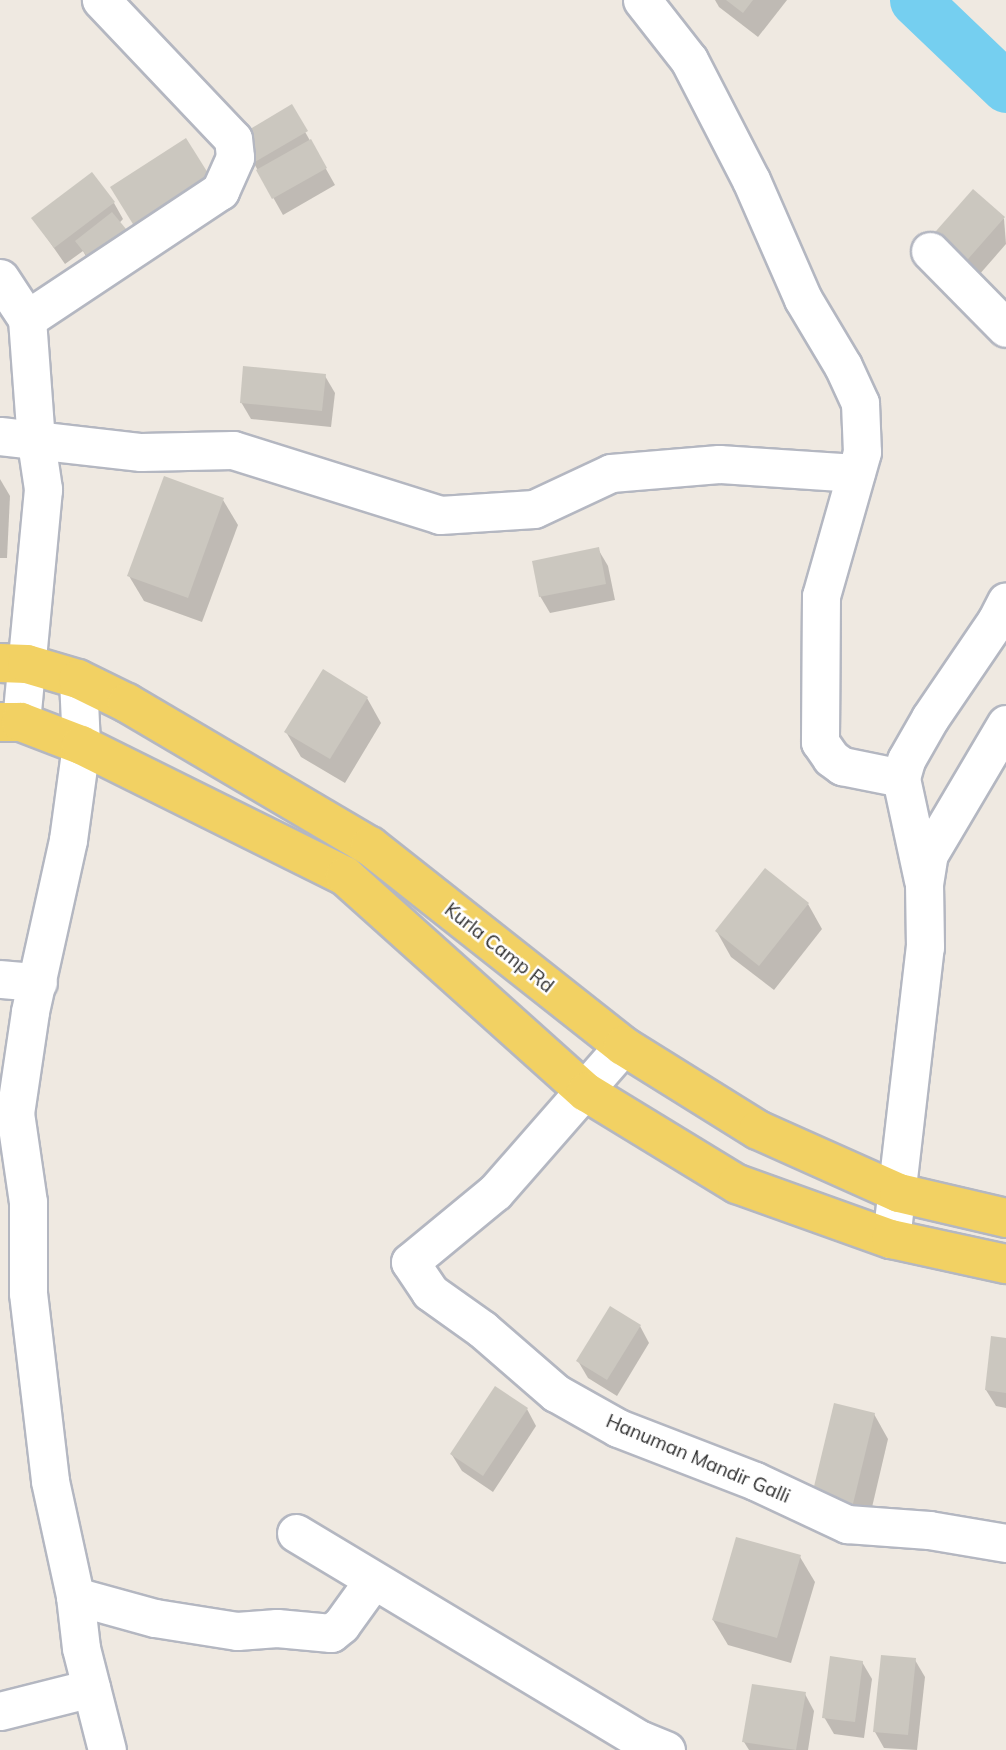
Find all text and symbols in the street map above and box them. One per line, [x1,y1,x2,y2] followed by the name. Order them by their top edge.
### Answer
[440,898,558,998] street label: Kurla Camp Rd
[603,1410,793,1508] street label: Hanuman Mandir Galli

